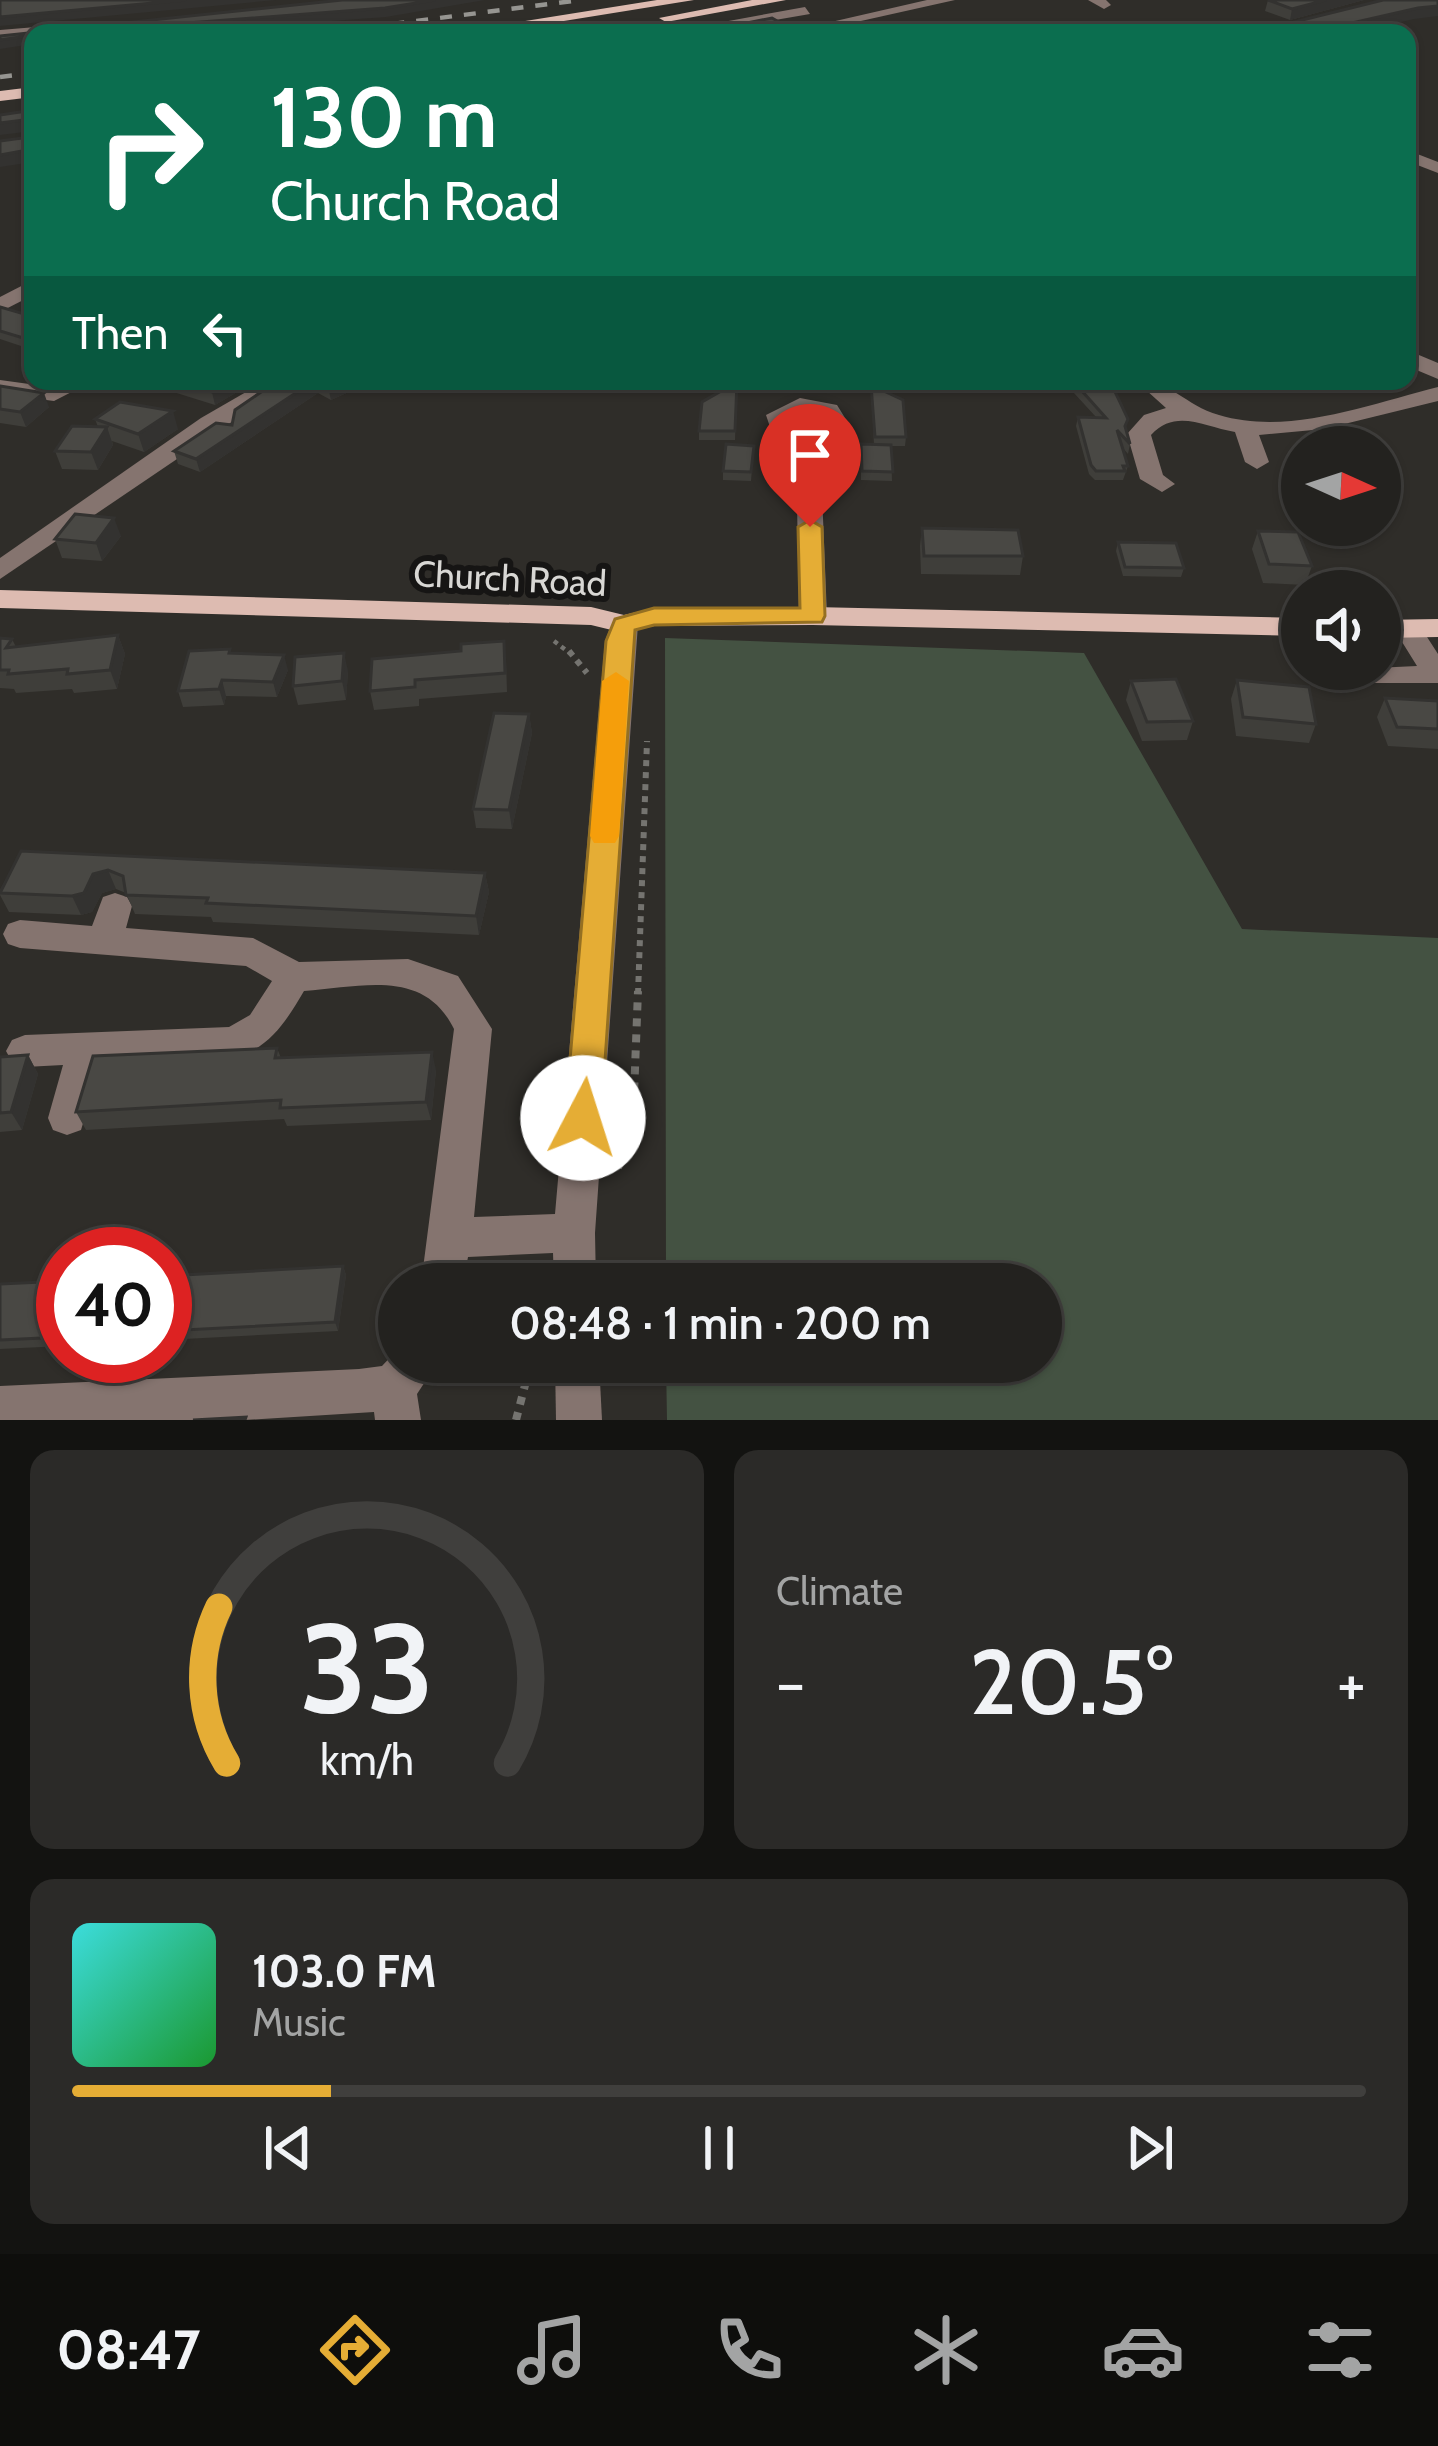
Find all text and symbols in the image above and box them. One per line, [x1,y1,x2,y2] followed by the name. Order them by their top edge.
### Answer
[270,66,497,168] text: 130 m
[72,72,228,228] icon: right
[270,168,560,234] text: Church Road
[192,300,258,366] icon: left
[72,306,168,360] text: Then
[759,404,861,527] pin
[777,422,843,488] icon: arrive
[1281,426,1401,546] north arrow
[1281,426,1401,690] map controls
[412,551,608,605] street label: Church Road
[1281,570,1401,690] button: sound
[520,1055,646,1181] position arrow
[36,1227,192,1383] speed limit sign: 40
[509,1296,931,1350] text: 08:48 · 1 min · 200 m
[776,1567,903,1615] text: Climate
[300,1592,434,1743] text: 33
[969,1627,1173,1737] text: 20.5°
[776,1642,805,1723] text: −
[1337,1642,1366,1723] text: +
[320,1733,414,1785] text: km/h
[252,1944,437,1998] text: 103.0 FM
[252,1998,346,2046] text: Music
[255,2115,321,2181] icon: previous
[686,2115,752,2181] icon: pause
[1117,2115,1183,2181] icon: next
[313,2308,397,2392] icon: directions
[510,2308,594,2392] icon: music
[707,2308,791,2392] icon: phone
[904,2308,988,2392] icon: climate
[1101,2308,1185,2392] icon: car
[1298,2308,1382,2392] icon: filters
[56,2317,200,2383] text: 08:47

